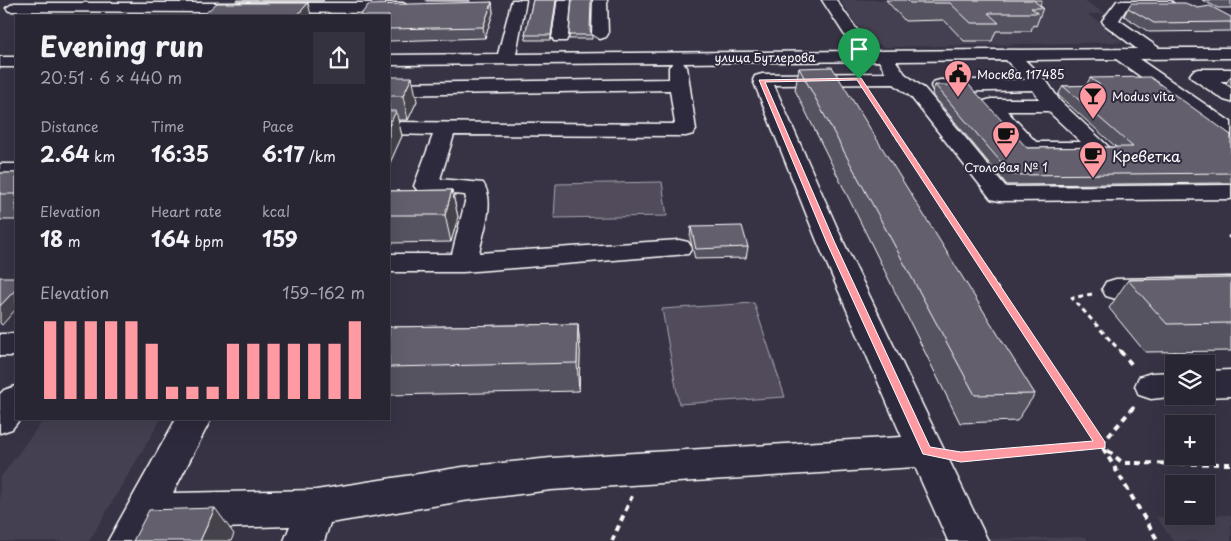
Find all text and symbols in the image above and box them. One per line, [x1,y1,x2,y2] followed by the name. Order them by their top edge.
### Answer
[40,24,204,67] text: Evening run
[838,28,880,79] pin
[313,32,365,84] button: share
[845,35,873,63] icon: arrive
[715,48,816,66] street label: улица Бутлерова
[943,59,973,98] public building icon: Москва 117485
[40,65,182,89] text: 20:51 · 6 × 440 m
[977,65,1064,83] place label: Москва 117485
[1078,81,1108,120] bar icon: Modus vita
[1112,87,1175,105] place label: Modus vita
[40,116,99,137] text: Distance
[151,116,184,137] text: Time
[262,116,294,137] text: Pace
[991,120,1021,159] cafe icon: Столовая № 1
[40,137,90,169] text: 2.64
[151,137,209,169] text: 16:35
[262,137,305,169] text: 6:17
[1078,140,1108,179] cafe icon: Креветка
[1112,144,1181,167] place label: Креветка
[90,146,115,167] text: km
[305,146,336,167] text: /km
[964,158,1048,176] place label: Столовая № 1
[40,201,100,222] text: Elevation
[151,201,222,222] text: Heart rate
[262,201,290,222] text: kcal
[40,222,63,254] text: 18
[151,222,190,254] text: 164
[262,222,298,254] text: 159
[63,231,80,252] text: m
[190,231,224,252] text: bpm
[40,280,109,304] text: Elevation
[282,280,365,304] text: 159–162 m
[1165,355,1215,525] map controls
[1165,355,1215,405] button: layers
[1165,415,1215,465] button: +
[1165,475,1215,525] button: −

